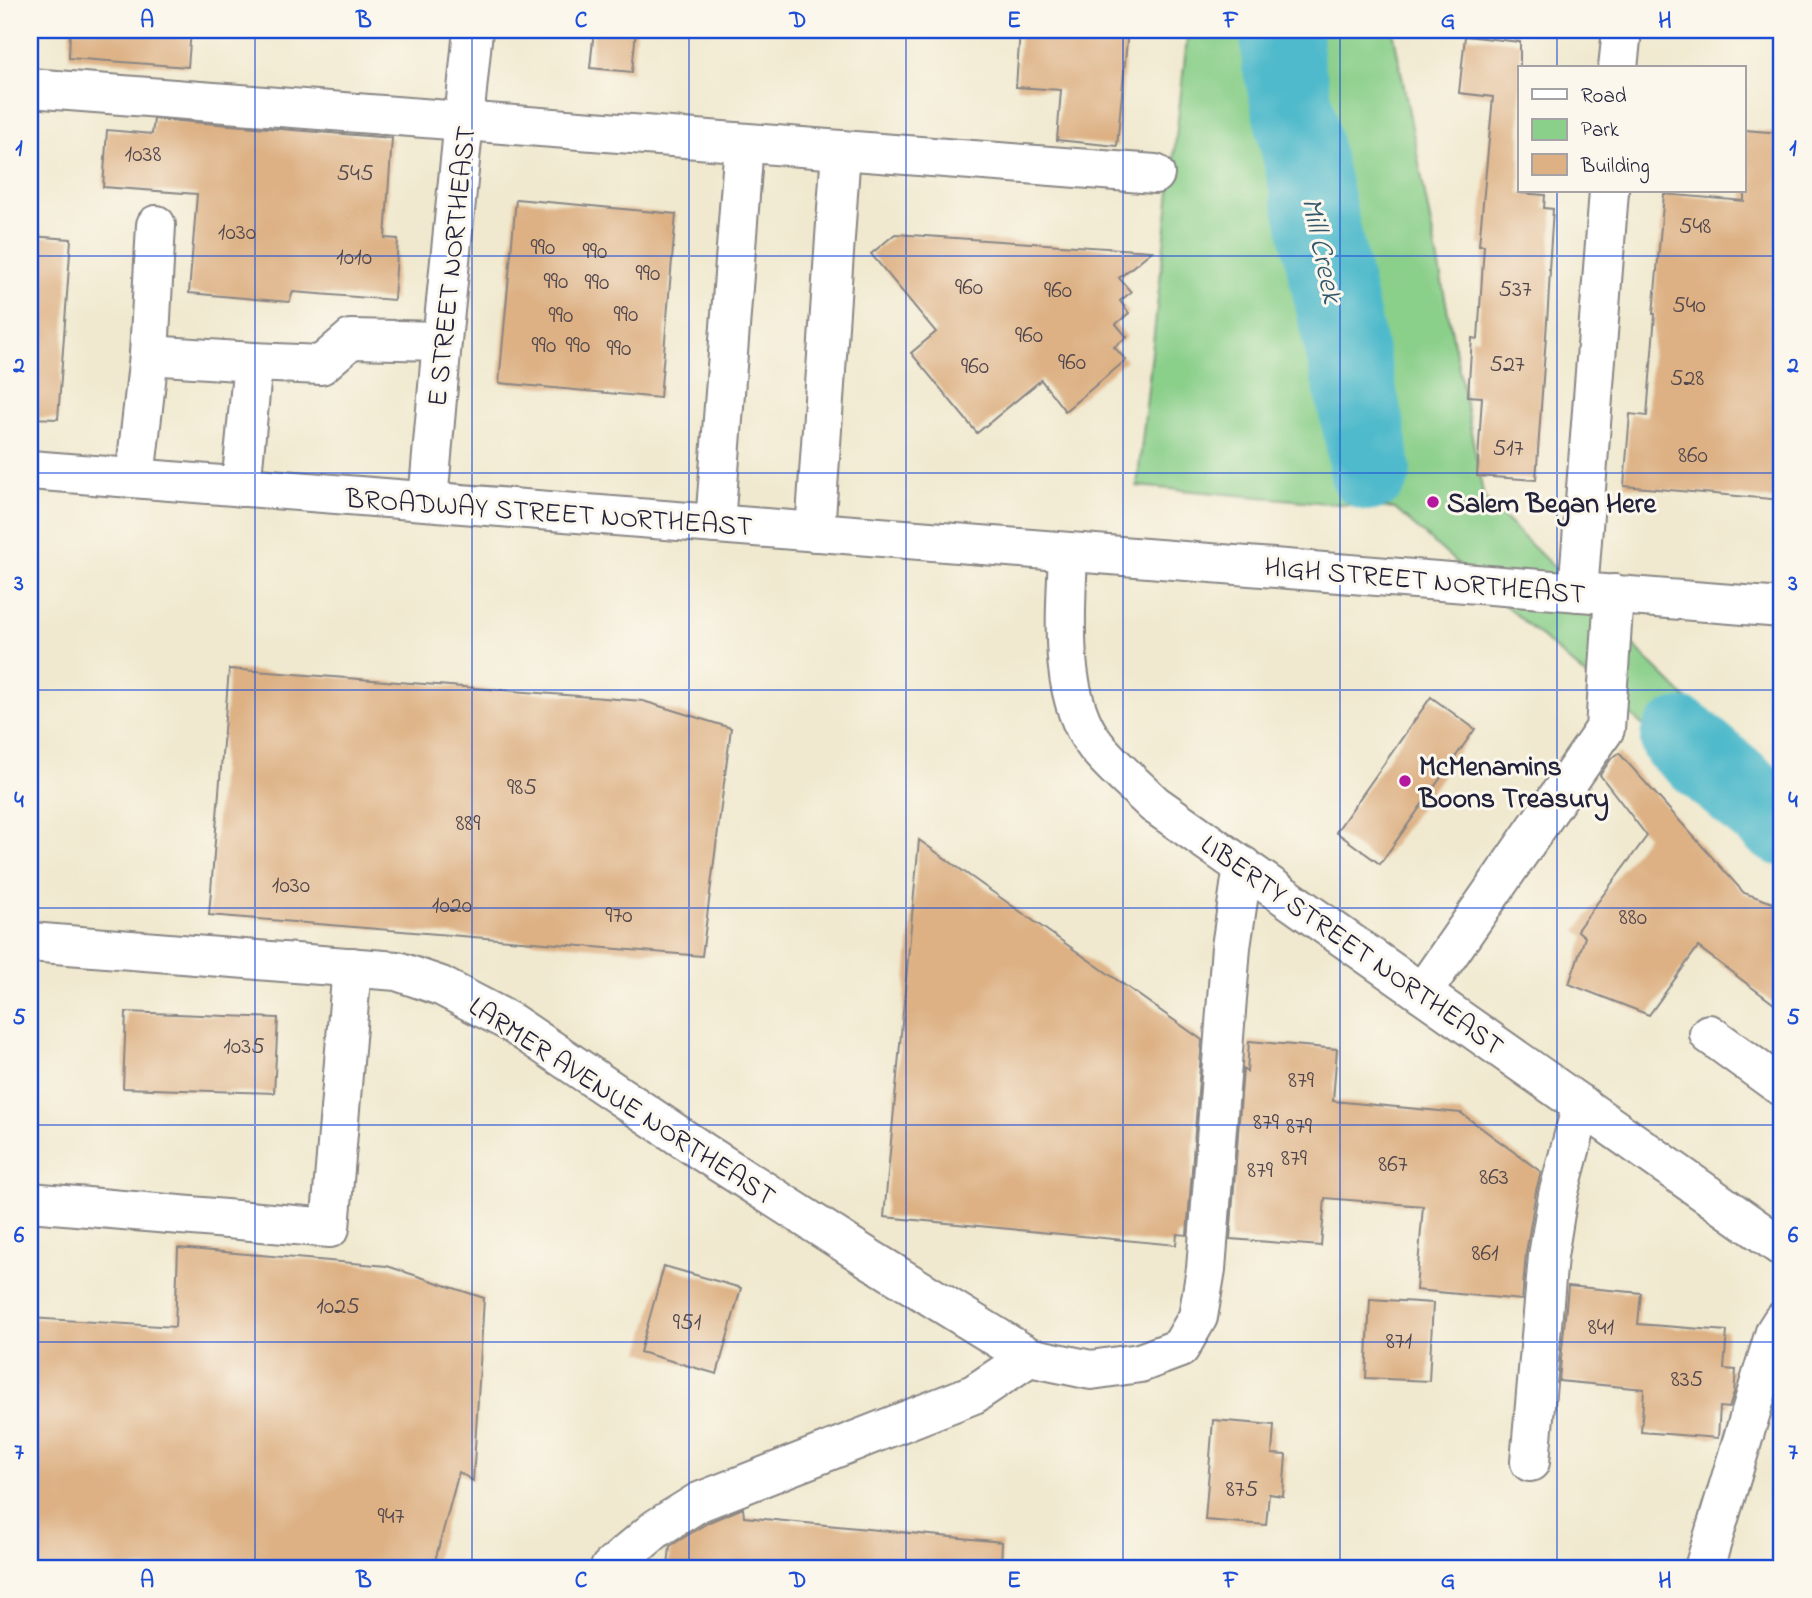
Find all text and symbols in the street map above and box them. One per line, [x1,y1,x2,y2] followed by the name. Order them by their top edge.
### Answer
[140,5,154,38] text: A
[355,5,372,38] text: B
[575,5,588,38] text: C
[789,5,806,38] text: D
[1007,5,1021,38] text: E
[1223,5,1239,38] text: F
[1441,5,1455,38] text: G
[1658,5,1672,38] text: H
[1518,66,1745,192] legend
[1581,82,1627,112] text: Road
[1581,116,1620,146] text: Park
[418,124,489,409] street label: E STREET NORTHEAST
[15,133,23,166] text: 1
[1789,133,1797,166] text: 1
[125,138,161,173] house number: 1038
[1580,152,1650,184] text: Building
[336,157,374,192] house number: 545
[1287,194,1353,309] water label: Mill Creek
[1679,210,1711,245] house number: 548
[218,216,256,251] house number: 1030
[531,231,555,266] house number: 990
[583,235,607,270] house number: 990
[336,241,372,276] house number: 1010
[636,257,660,292] house number: 990
[544,265,568,300] house number: 990
[585,266,609,301] house number: 990
[955,271,983,306] house number: 960
[1498,273,1532,308] house number: 537
[1044,274,1072,309] house number: 960
[1672,289,1706,324] house number: 540
[614,298,638,333] house number: 990
[549,299,573,334] house number: 990
[1015,319,1043,354] house number: 960
[532,329,556,364] house number: 990
[566,329,590,364] house number: 990
[607,332,631,367] house number: 990
[1058,346,1086,381] house number: 960
[1489,348,1525,383] house number: 527
[12,350,25,383] text: 2
[961,350,989,385] house number: 960
[1786,350,1799,383] text: 2
[1670,362,1704,397] house number: 528
[1492,432,1524,467] house number: 517
[1678,439,1708,474] house number: 860
[343,480,754,549] street label: BROADWAY STREET NORTHEAST
[1447,485,1657,527] place label: Salem Began Here
[1425,494,1441,510] marker: Salem Began Here
[1263,548,1587,617] street label: HIGH STREET NORTHEAST
[13,568,24,601] text: 3
[1787,568,1798,601] text: 3
[1417,748,1609,821] place label: McMenamins Boons Treasury
[507,771,537,806] house number: 985
[1397,773,1413,789] marker: McMenamins Boons Treasury
[14,785,24,818] text: 4
[1788,785,1798,818] text: 4
[455,807,481,842] house number: 889
[1191,826,1511,1068] street label: LIBERTY STREET NORTHEAST
[272,869,310,904] house number: 1030
[432,889,472,924] house number: 1020
[605,899,633,934] house number: 970
[1619,901,1647,936] house number: 880
[459,988,783,1218] street label: LARMER AVENUE NORTHEAST
[12,1002,26,1035] text: 5
[1786,1002,1800,1035] text: 5
[223,1030,265,1065] house number: 1035
[1288,1064,1315,1099] house number: 879
[1253,1106,1280,1141] house number: 879
[1286,1110,1313,1145] house number: 879
[1281,1142,1308,1177] house number: 879
[1378,1148,1408,1183] house number: 867
[1247,1154,1274,1189] house number: 879
[1479,1161,1509,1196] house number: 863
[14,1220,25,1253] text: 6
[1788,1220,1799,1253] text: 6
[1471,1237,1499,1272] house number: 861
[316,1290,360,1325] house number: 1025
[673,1306,702,1341] house number: 951
[1588,1311,1615,1346] house number: 841
[1386,1325,1413,1360] house number: 871
[1671,1363,1704,1398] house number: 835
[14,1437,24,1470] text: 7
[1788,1437,1798,1470] text: 7
[1226,1473,1259,1508] house number: 875
[378,1500,405,1535] house number: 947
[140,1565,154,1598] text: A
[355,1565,372,1598] text: B
[575,1565,588,1598] text: C
[789,1565,806,1598] text: D
[1007,1565,1021,1598] text: E
[1223,1565,1239,1598] text: F
[1441,1565,1455,1598] text: G
[1658,1565,1672,1598] text: H

